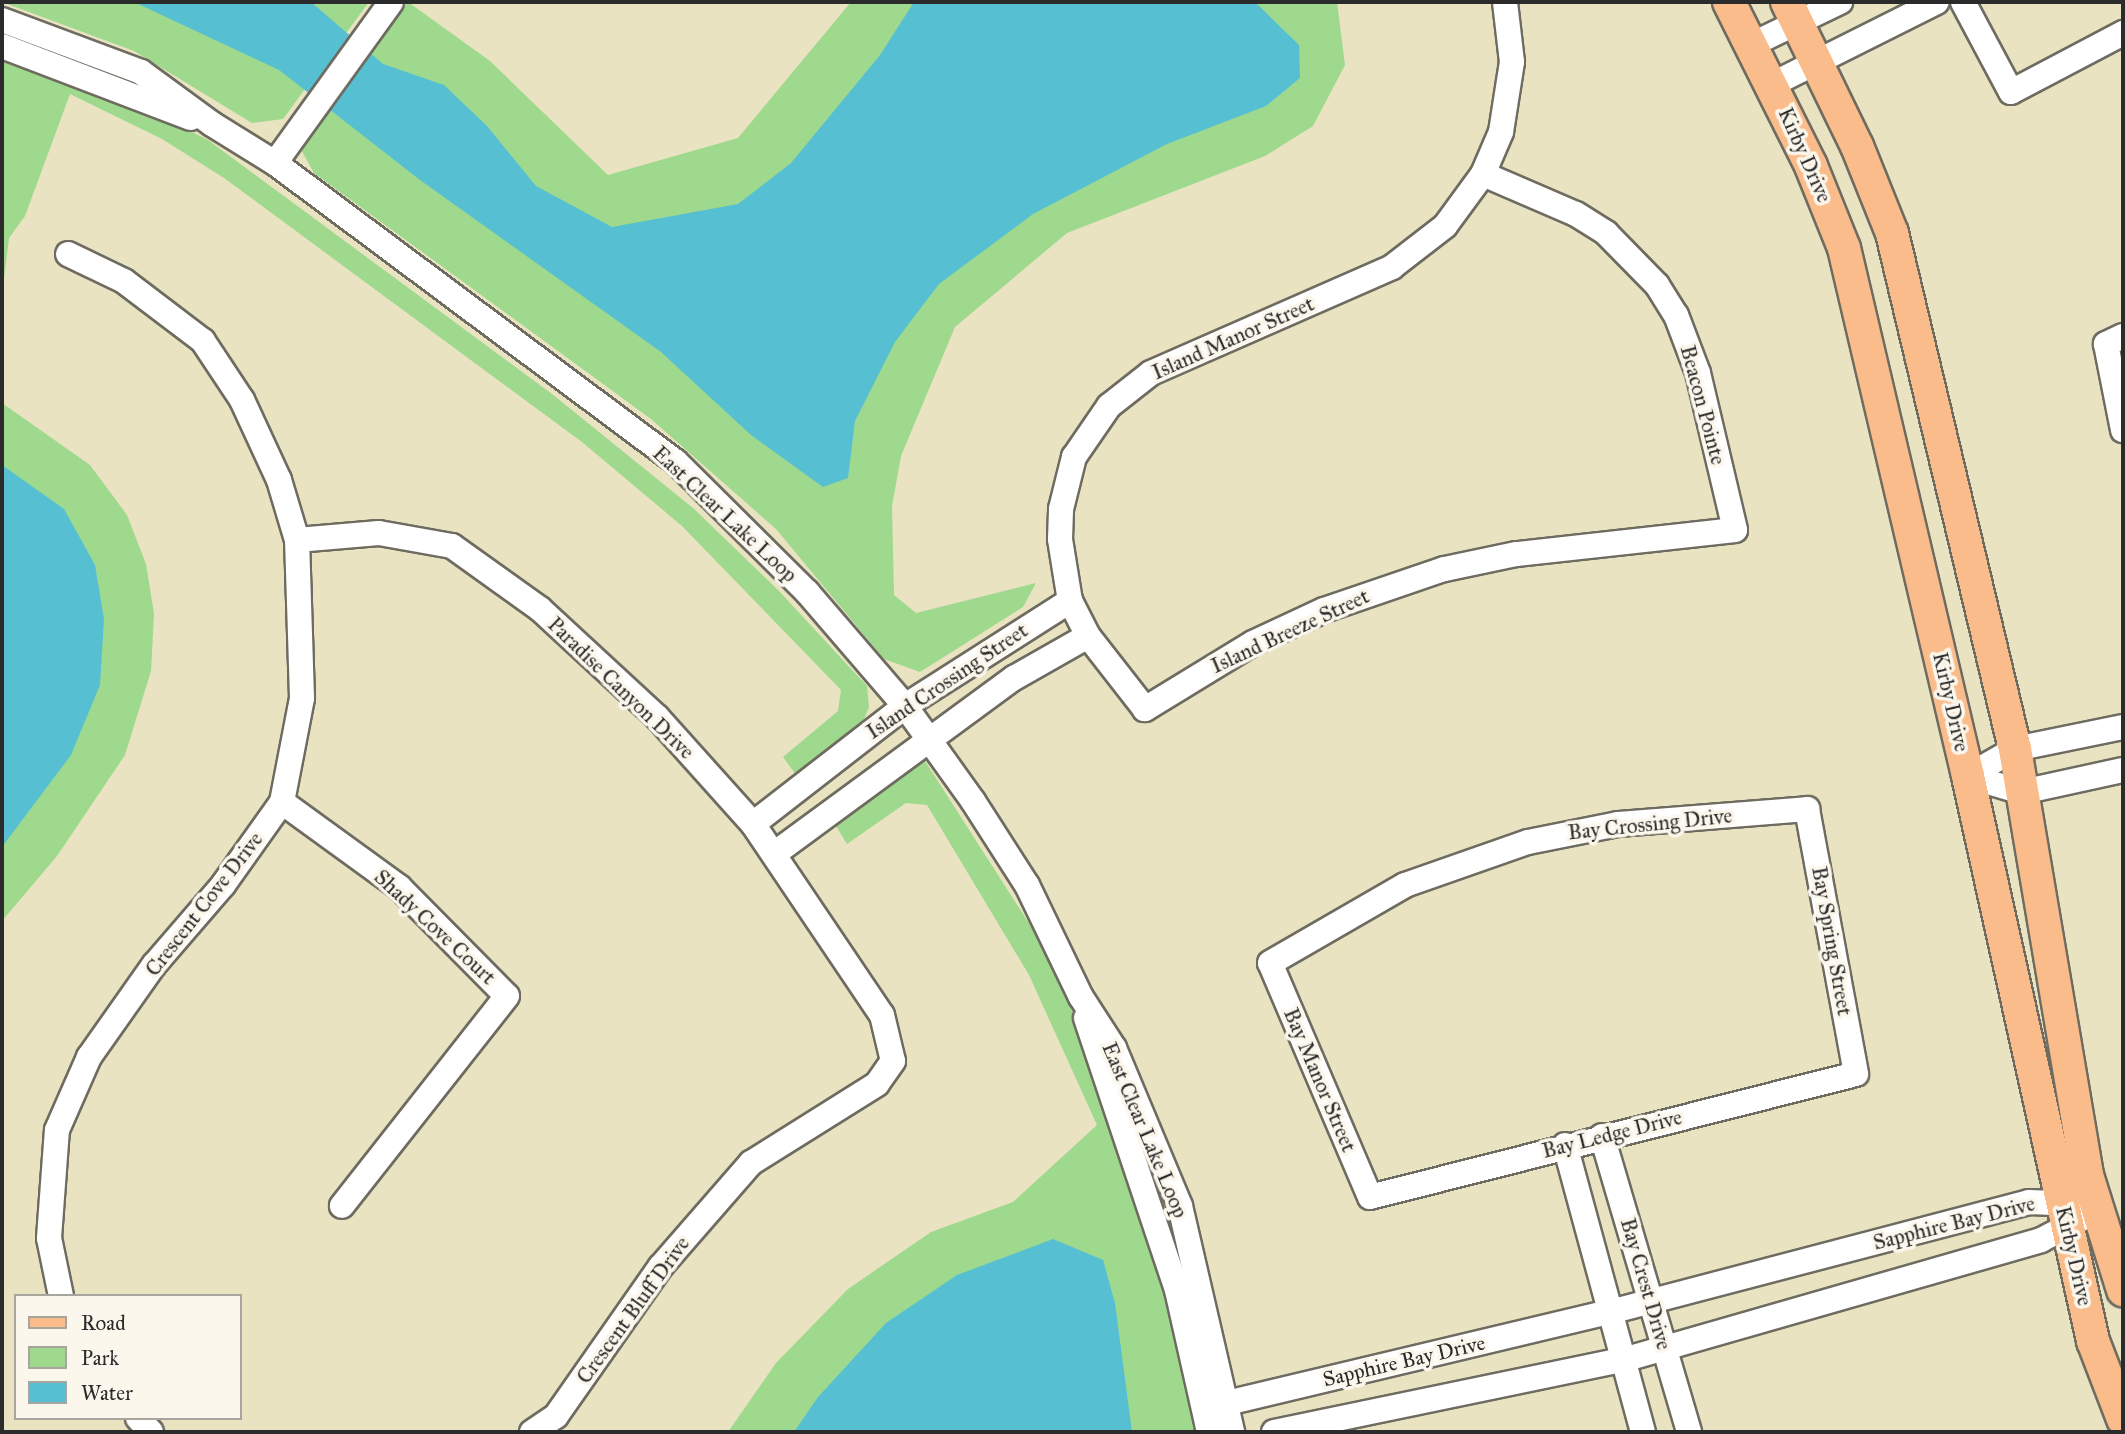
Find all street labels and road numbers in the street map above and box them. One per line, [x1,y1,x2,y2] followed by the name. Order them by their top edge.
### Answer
[1773,104,1837,206] street label: Kirby Drive
[1148,291,1318,385] street label: Island Manor Street
[1675,343,1731,467] street label: Beacon Pointe
[648,441,802,587] street label: East Clear Lake Loop
[1207,583,1373,679] street label: Island Breeze Street
[543,612,699,764] street label: Paradise Canyon Drive
[862,618,1032,744] street label: Island Crossing Street
[1927,650,1975,754] street label: Kirby Drive
[1567,803,1733,845] street label: Bay Crossing Drive
[140,827,268,981] street label: Crescent Cove Drive
[369,864,501,990] street label: Shady Cove Court
[1806,865,1858,1017] street label: Bay Spring Street
[1278,1004,1362,1156] street label: Bay Manor Street
[1097,1038,1193,1222] street label: East Clear Lake Loop
[1539,1104,1685,1164] street label: Bay Ledge Drive
[1871,1191,2037,1255] street label: Sapphire Bay Drive
[2050,1204,2098,1308] street label: Kirby Drive
[1615,1215,1677,1353] street label: Bay Crest Drive
[571,1232,695,1388] street label: Crescent Bluff Drive
[1320,1330,1488,1392] street label: Sapphire Bay Drive

